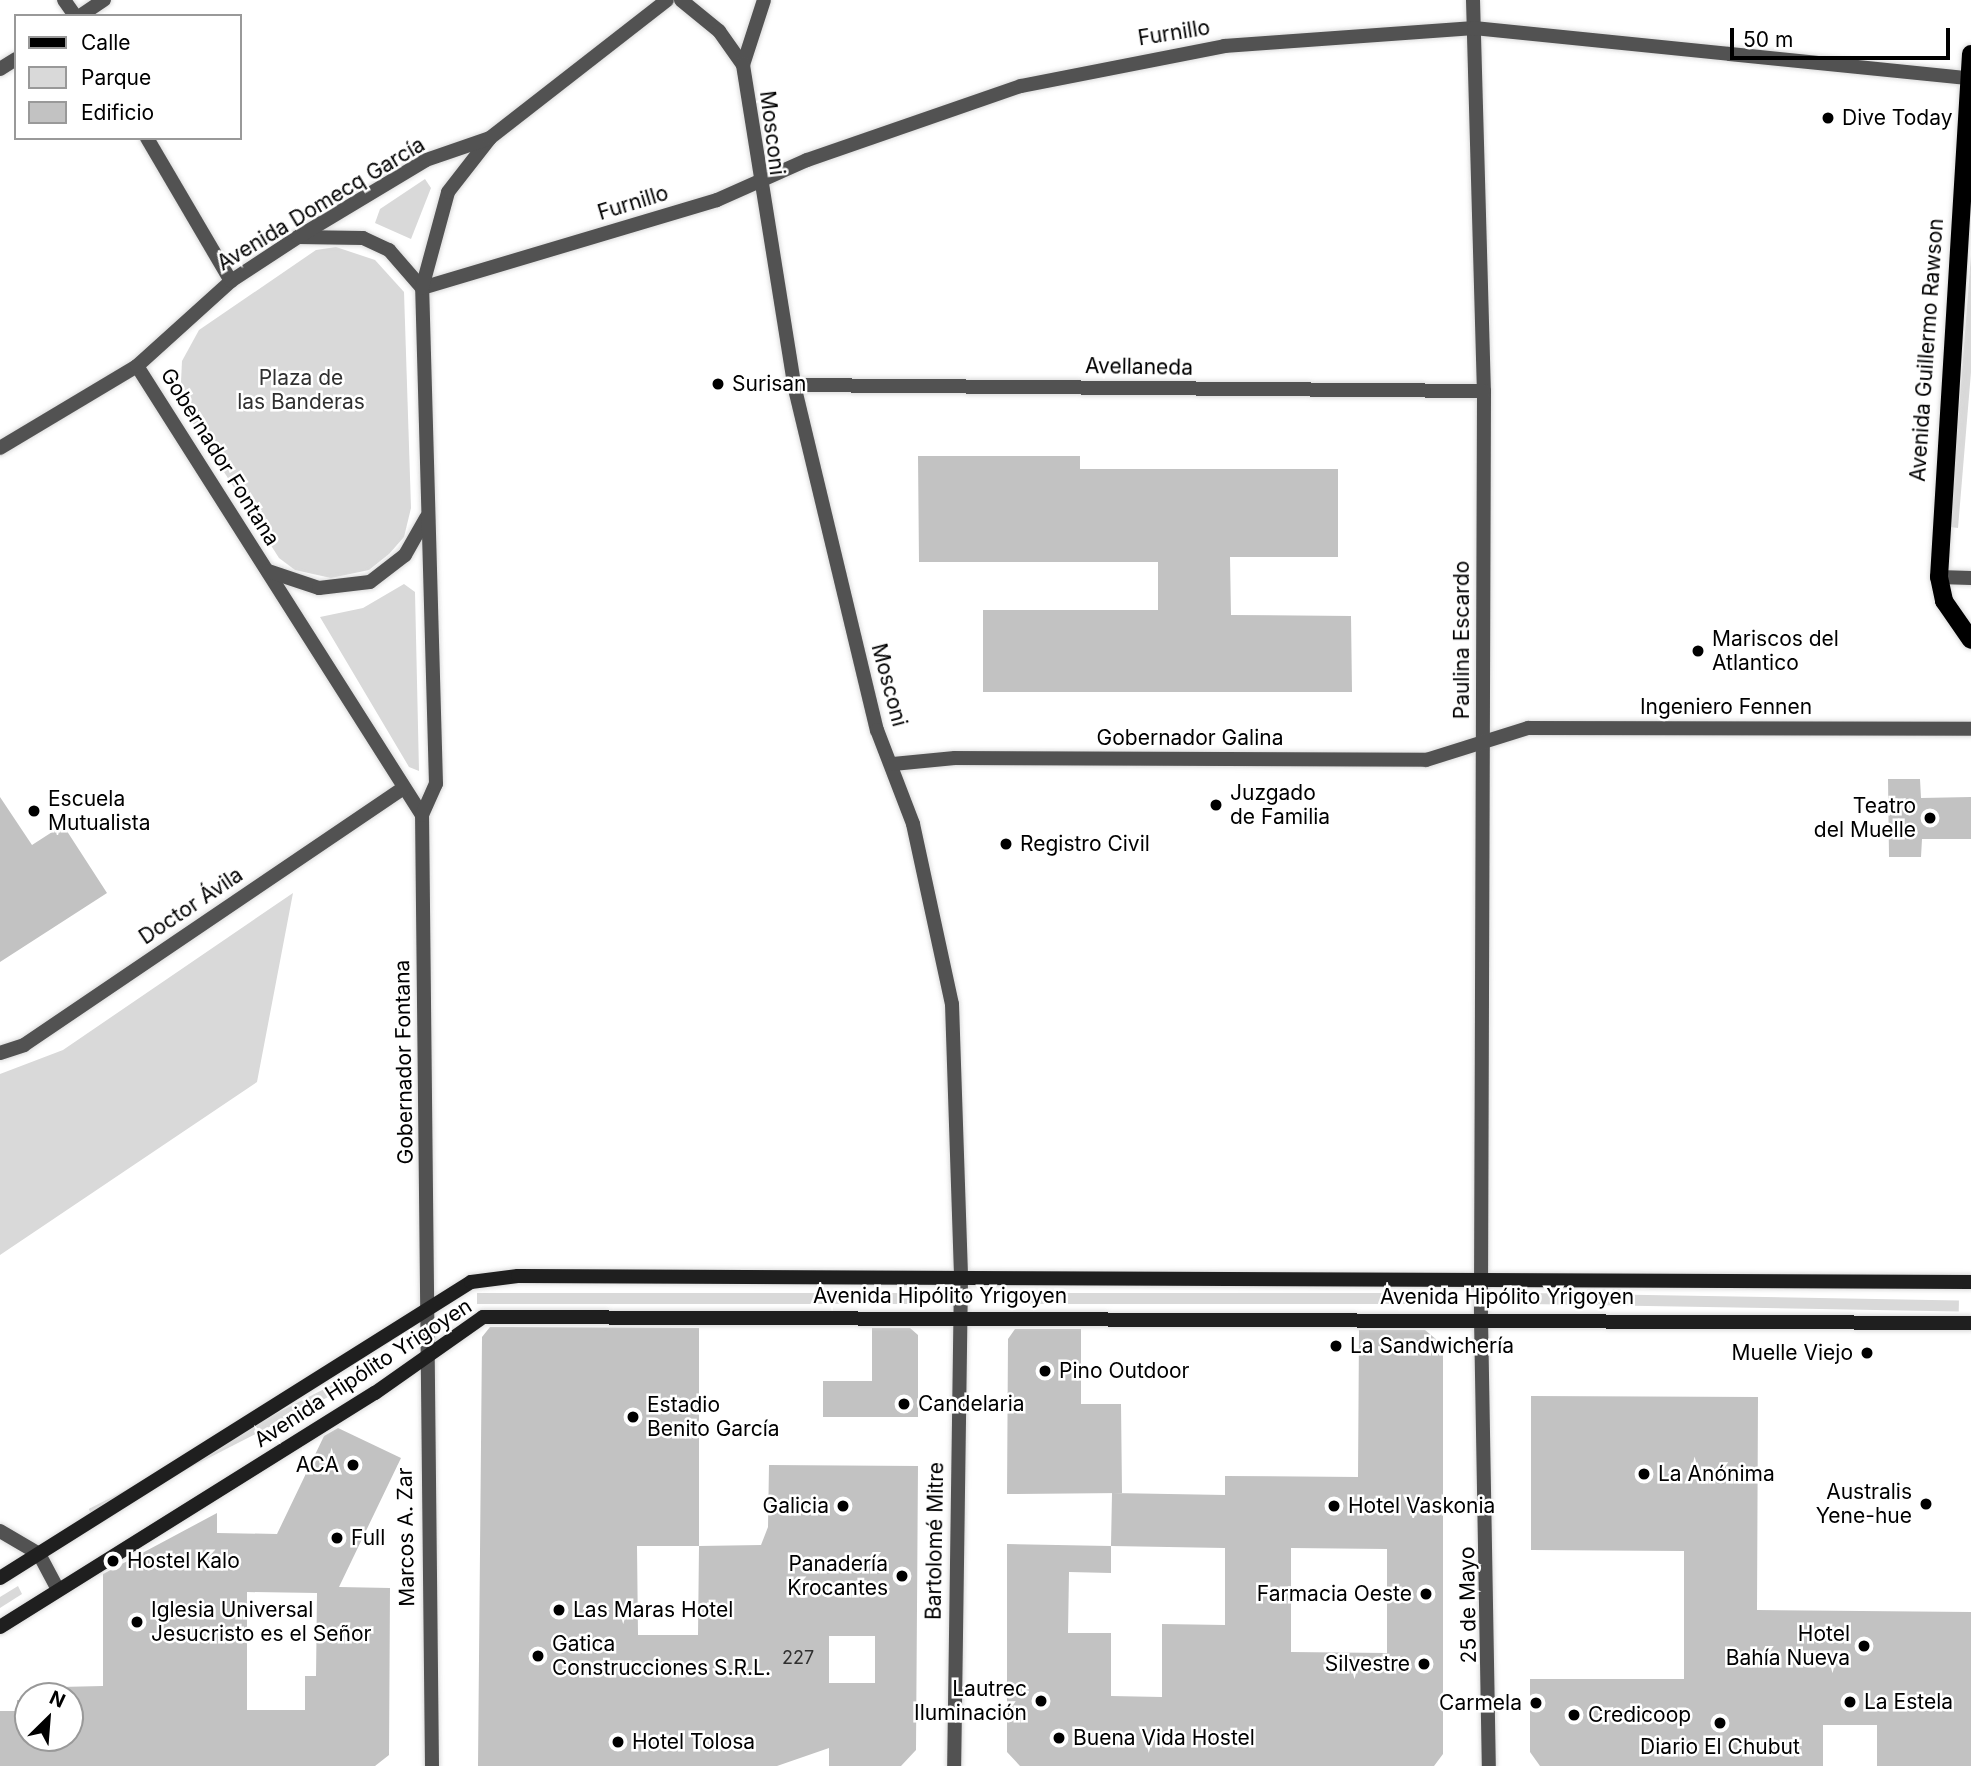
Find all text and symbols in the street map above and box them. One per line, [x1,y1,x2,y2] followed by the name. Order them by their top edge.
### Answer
[14,14,242,140] legend
[1733,14,1954,58] scale bar
[1136,15,1212,51] street label: Furnillo
[1743,27,1793,52] text: 50 m
[81,30,131,55] text: Calle
[81,65,151,90] text: Parque
[754,89,790,177] street label: Mosconi
[81,100,154,125] text: Edificio
[1842,105,1952,131] place label: Dive Today
[1820,110,1836,126] marker: Dive Today
[213,132,429,276] street label: Avenida Domecq García
[595,180,671,226] street label: Furnillo
[1905,217,1949,483] street label: Avenida Guillermo Rawson
[1085,353,1193,381] street label: Avellaneda
[155,364,285,550] street label: Gobernador Fontana
[237,365,365,415] park label: Plaza de las Banderas
[732,371,806,397] place label: Surisan
[710,376,726,392] marker: Surisan
[1449,561,1475,719] street label: Paulina Escardo
[1712,626,1839,676] place label: Mariscos del Atlantico
[866,641,912,729] street label: Mosconi
[1690,643,1706,659] marker: Mariscos del Atlantico
[1640,694,1812,720] street label: Ingeniero Fennen
[1097,725,1283,751] street label: Gobernador Galina
[1230,780,1330,830] place label: Juzgado de Familia
[48,786,150,836] place label: Escuela Mutualista
[1814,793,1916,843] place label: Teatro del Muelle
[1208,797,1224,813] marker: Juzgado de Familia
[26,803,42,819] marker: Escuela Mutualista
[1922,810,1938,826] marker: Teatro del Muelle
[1020,831,1150,857] place label: Registro Civil
[998,836,1014,852] marker: Registro Civil
[134,862,248,950] street label: Doctor Ávila
[390,960,418,1164] street label: Gobernador Fontana
[813,1283,1067,1309] street label: Avenida Hipólito Yrigoyen
[1380,1284,1634,1310] street label: Avenida Hipólito Yrigoyen
[250,1293,476,1453] street label: Avenida Hipólito Yrigoyen
[1350,1333,1514,1359] place label: La Sandwichería
[1328,1338,1344,1354] marker: La Sandwichería
[1732,1340,1853,1366] place label: Muelle Viejo
[1859,1345,1875,1361] marker: Muelle Viejo
[1059,1358,1189,1384] place label: Pino Outdoor
[1037,1363,1053,1379] marker: Pino Outdoor
[918,1391,1025,1417] place label: Candelaria
[647,1392,780,1442] place label: Estadio Benito García
[896,1396,912,1412] marker: Candelaria
[625,1409,641,1425] marker: Estadio Benito García
[296,1452,339,1478] place label: ACA
[345,1457,361,1473] marker: ACA
[1658,1461,1775,1487] place label: La Anónima
[921,1462,949,1620] street label: Bartolomé Mitre
[1636,1466,1652,1482] marker: La Anónima
[392,1467,420,1607] street label: Marcos A. Zar
[1816,1479,1912,1529] place label: Australis Yene-hue
[762,1493,829,1519] place label: Galicia
[1348,1493,1495,1519] place label: Hotel Vaskonia
[1918,1496,1934,1512] marker: Australis Yene-hue
[835,1498,851,1514] marker: Galicia
[1326,1498,1342,1514] marker: Hotel Vaskonia
[351,1525,385,1551] place label: Full
[329,1530,345,1546] marker: Full
[1454,1546,1482,1664] street label: 25 de Mayo
[127,1548,240,1574] place label: Hostel Kalo
[787,1551,888,1601] place label: Panadería Krocantes
[105,1553,121,1569] marker: Hostel Kalo
[894,1568,910,1584] marker: Panadería Krocantes
[1257,1581,1412,1607] place label: Farmacia Oeste
[1418,1586,1434,1602] marker: Farmacia Oeste
[151,1597,371,1647] place label: Iglesia Universal Jesucristo es el Señor
[573,1597,733,1623] place label: Las Maras Hotel
[551,1602,567,1618] marker: Las Maras Hotel
[129,1614,145,1630] marker: Iglesia Universal Jesucristo es el Señor
[1726,1621,1850,1671] place label: Hotel Bahía Nueva
[552,1631,771,1681] place label: Gatica Construcciones S.R.L.
[1856,1638,1872,1654] marker: Hotel Bahía Nueva
[782,1647,814,1669] house number: 227
[530,1648,546,1664] marker: Gatica Construcciones S.R.L.
[1325,1651,1410,1677] place label: Silvestre
[1416,1656,1432,1672] marker: Silvestre
[914,1676,1027,1726] place label: Lautrec Iluminación
[14,1682,84,1752] north arrow
[46,1686,69,1713] text: N
[1864,1689,1953,1715] place label: La Estela
[1439,1690,1522,1716] place label: Carmela
[1033,1693,1049,1709] marker: Lautrec Iluminación
[1842,1694,1858,1710] marker: La Estela
[1528,1695,1544,1711] marker: Carmela
[1588,1702,1691,1728] place label: Credicoop
[1566,1707,1582,1723] marker: Credicoop
[1712,1715,1728,1731] marker: Diario El Chubut
[1073,1725,1255,1751] place label: Buena Vida Hostel
[632,1729,755,1755] place label: Hotel Tolosa
[1051,1730,1067,1746] marker: Buena Vida Hostel
[610,1734,626,1750] marker: Hotel Tolosa
[1640,1734,1800,1760] place label: Diario El Chubut

